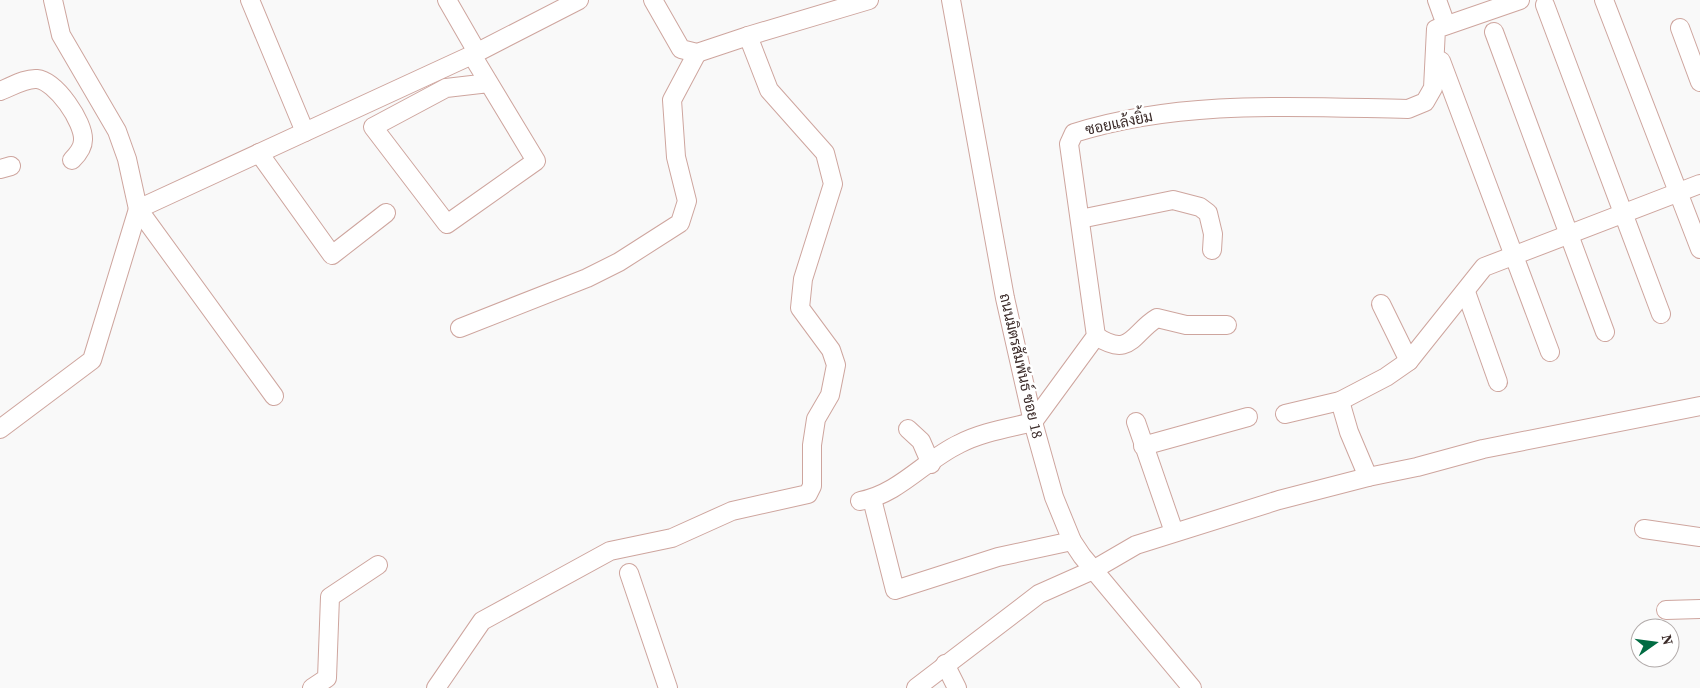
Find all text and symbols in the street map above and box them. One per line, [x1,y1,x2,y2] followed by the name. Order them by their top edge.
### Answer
[1082,102,1155,140] street label: ซอยแล้งยิ้ม
[995,291,1048,441] street label: ถนนมิตรสัมพันธ์ ซอย 18
[1630,618,1680,668] north arrow
[1657,632,1679,647] text: N

